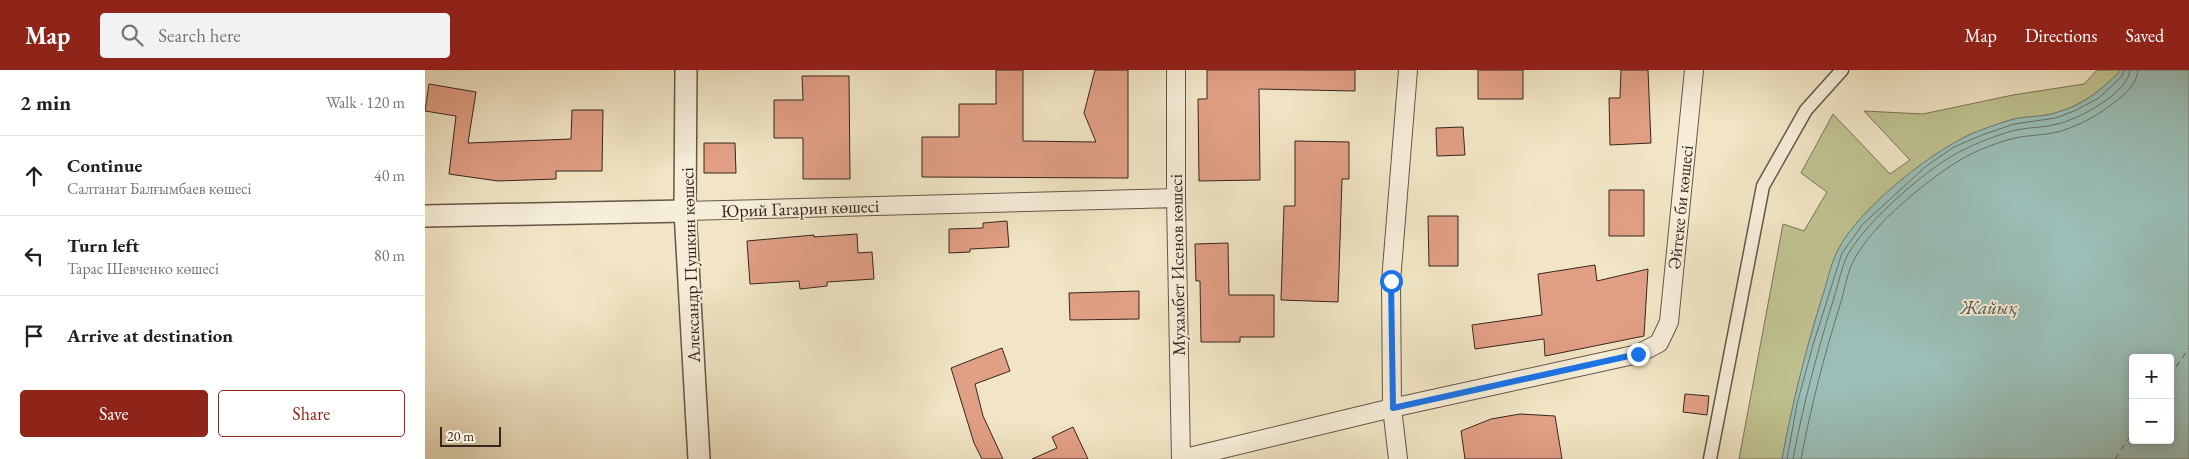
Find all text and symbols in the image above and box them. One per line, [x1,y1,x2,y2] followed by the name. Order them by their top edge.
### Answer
[100,13,450,58] search box
[25,20,70,51] text: Map
[118,21,146,49] icon: search
[158,23,241,48] text: Search here
[1965,24,1997,47] text: Map
[2025,24,2097,47] text: Directions
[2125,24,2164,47] text: Saved
[20,89,71,116] text: 2 min
[326,92,405,113] text: Walk · 120 m
[1662,143,1698,270] street label: Әйтеке би көшесі
[67,153,142,178] text: Continue
[20,162,48,190] icon: ahead
[374,165,405,186] text: 40 m
[675,166,705,364] street label: Александр Пушкин көшесі
[1164,173,1190,356] street label: Мухамбет Исенов көшесі
[67,178,251,199] text: Салтанат Балғымбаев көшесі
[720,194,880,222] street label: Юрий Гагарин көшесі
[67,233,139,258] text: Turn left
[20,242,48,270] icon: left
[374,245,405,266] text: 80 m
[67,258,219,279] text: Тарас Шевченко көшесі
[1380,270,1403,293] route start
[1959,295,2018,320] water label: Жайық
[20,322,48,350] icon: arrive
[67,323,233,348] text: Arrive at destination
[1627,343,1650,366] route end
[2129,354,2174,444] map controls
[2129,354,2174,399] button: +
[20,390,208,437] button: Save
[218,390,405,437] button: Share
[2129,399,2174,444] button: −
[440,424,501,447] scale bar
[447,427,474,445] text: 20 m

